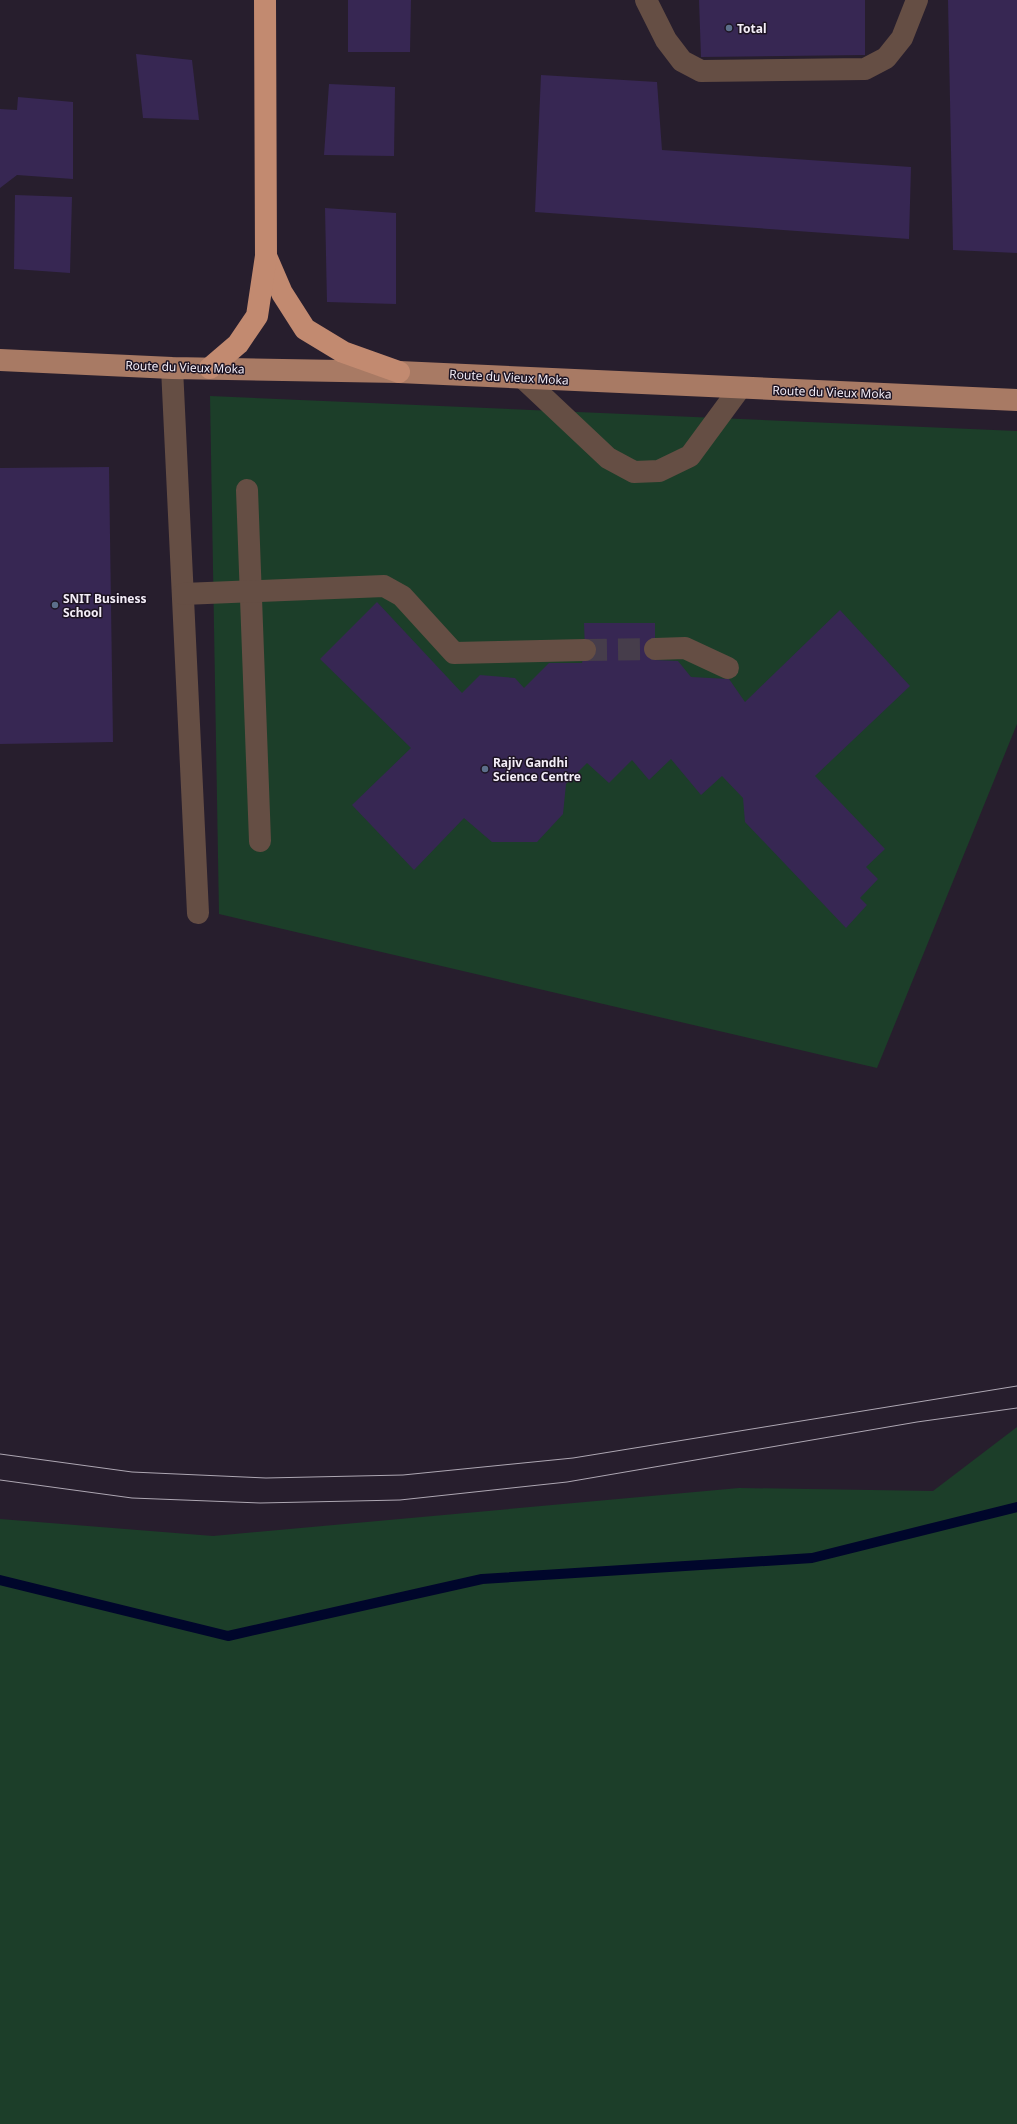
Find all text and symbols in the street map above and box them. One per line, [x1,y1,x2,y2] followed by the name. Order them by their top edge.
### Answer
[737,20,767,37] place label: Total
[724,23,734,33] marker: Total
[125,356,245,378] street label: Route du Vieux Moka
[449,365,569,389] street label: Route du Vieux Moka
[772,381,892,403] street label: Route du Vieux Moka
[63,590,147,621] place label: SNIT Business School
[50,600,60,610] marker: SNIT Business School
[493,754,581,785] place label: Rajiv Gandhi Science Centre
[480,764,490,774] marker: Rajiv Gandhi Science Centre

